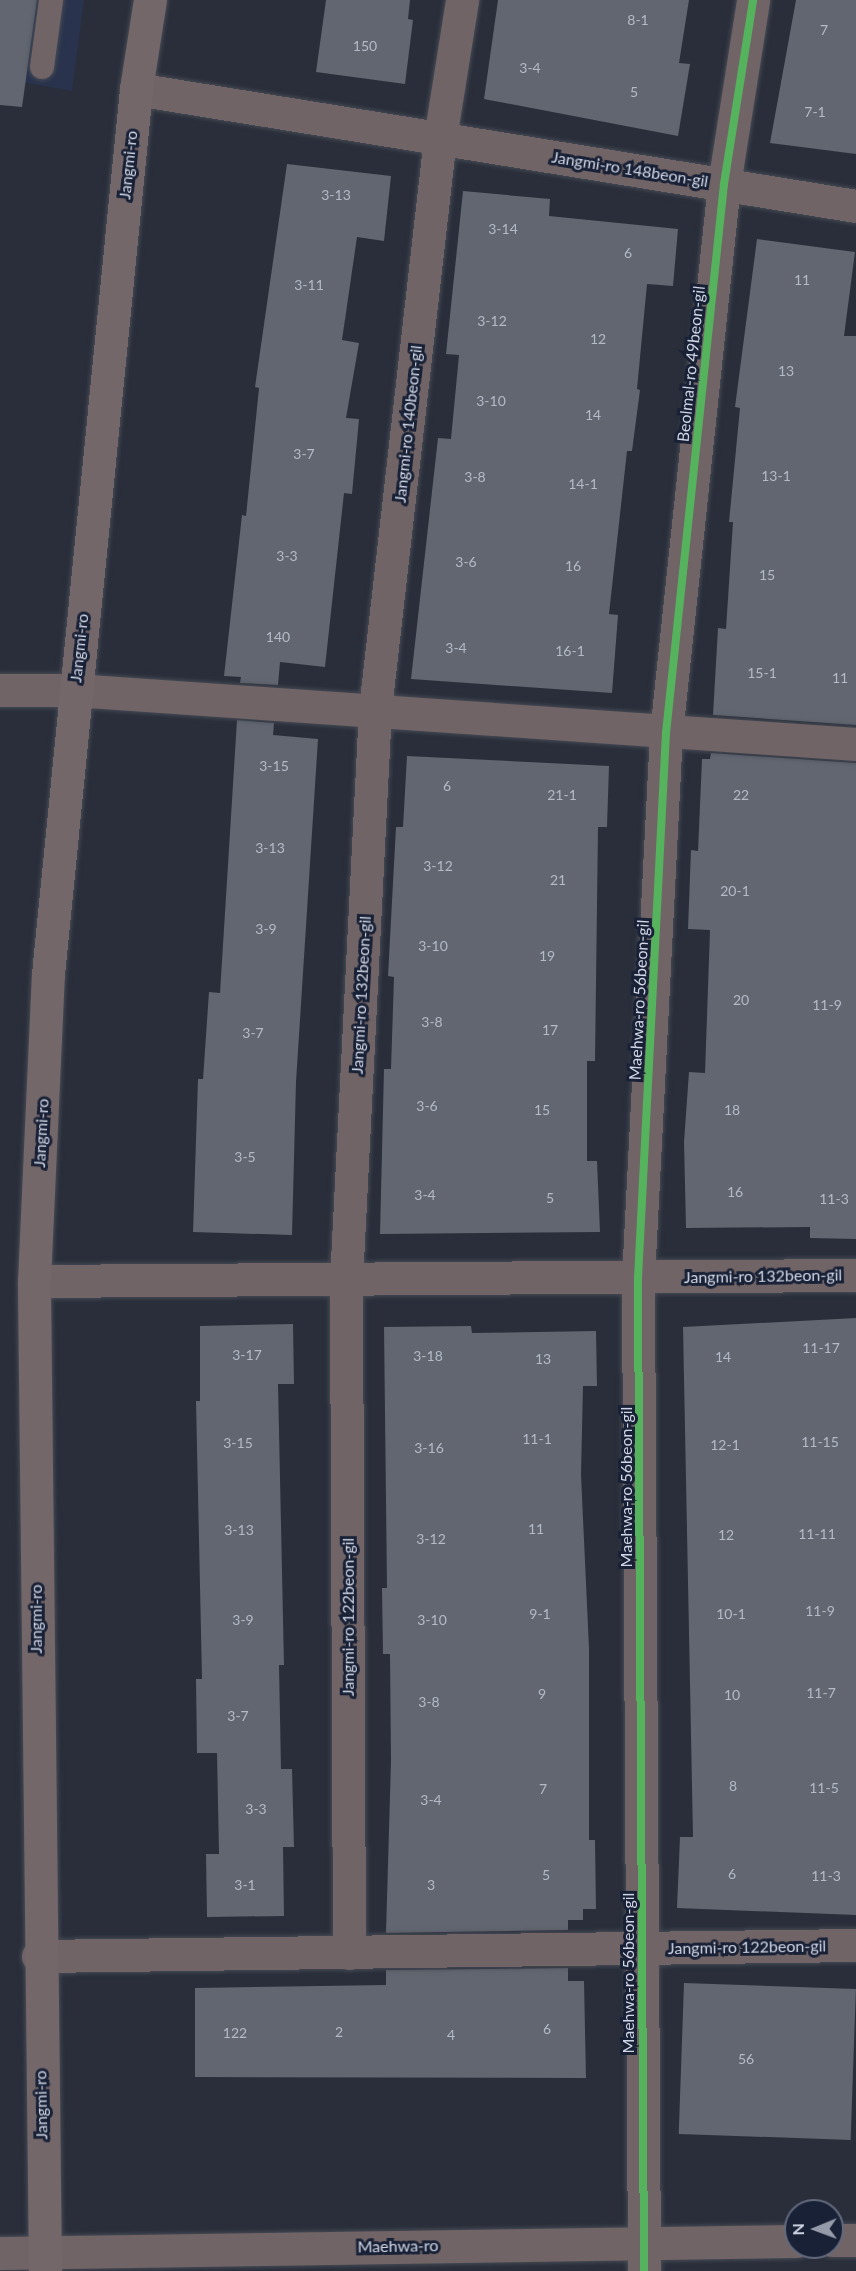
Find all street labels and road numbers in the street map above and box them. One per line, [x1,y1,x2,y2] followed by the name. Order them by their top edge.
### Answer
[115,130,141,200] street label: Jangmi-ro
[550,147,710,191] street label: Jangmi-ro 148beon-gil
[673,285,709,443] street label: Beolmal-ro 49beon-gil
[390,344,426,504] street label: Jangmi-ro 140beon-gil
[66,613,92,683] street label: Jangmi-ro
[347,915,375,1075] street label: Jangmi-ro 132beon-gil
[625,919,653,1081] street label: Maehwa-ro 56beon-gil
[30,1098,52,1168] street label: Jangmi-ro
[684,1265,842,1287] street label: Jangmi-ro 132beon-gil
[616,1407,636,1567] street label: Maehwa-ro 56beon-gil
[338,1538,358,1696] street label: Jangmi-ro 122beon-gil
[26,1584,46,1654] street label: Jangmi-ro
[618,1893,638,2053] street label: Maehwa-ro 56beon-gil
[668,1936,826,1958] street label: Jangmi-ro 122beon-gil
[31,2070,51,2140] street label: Jangmi-ro
[357,2236,439,2256] street label: Maehwa-ro

